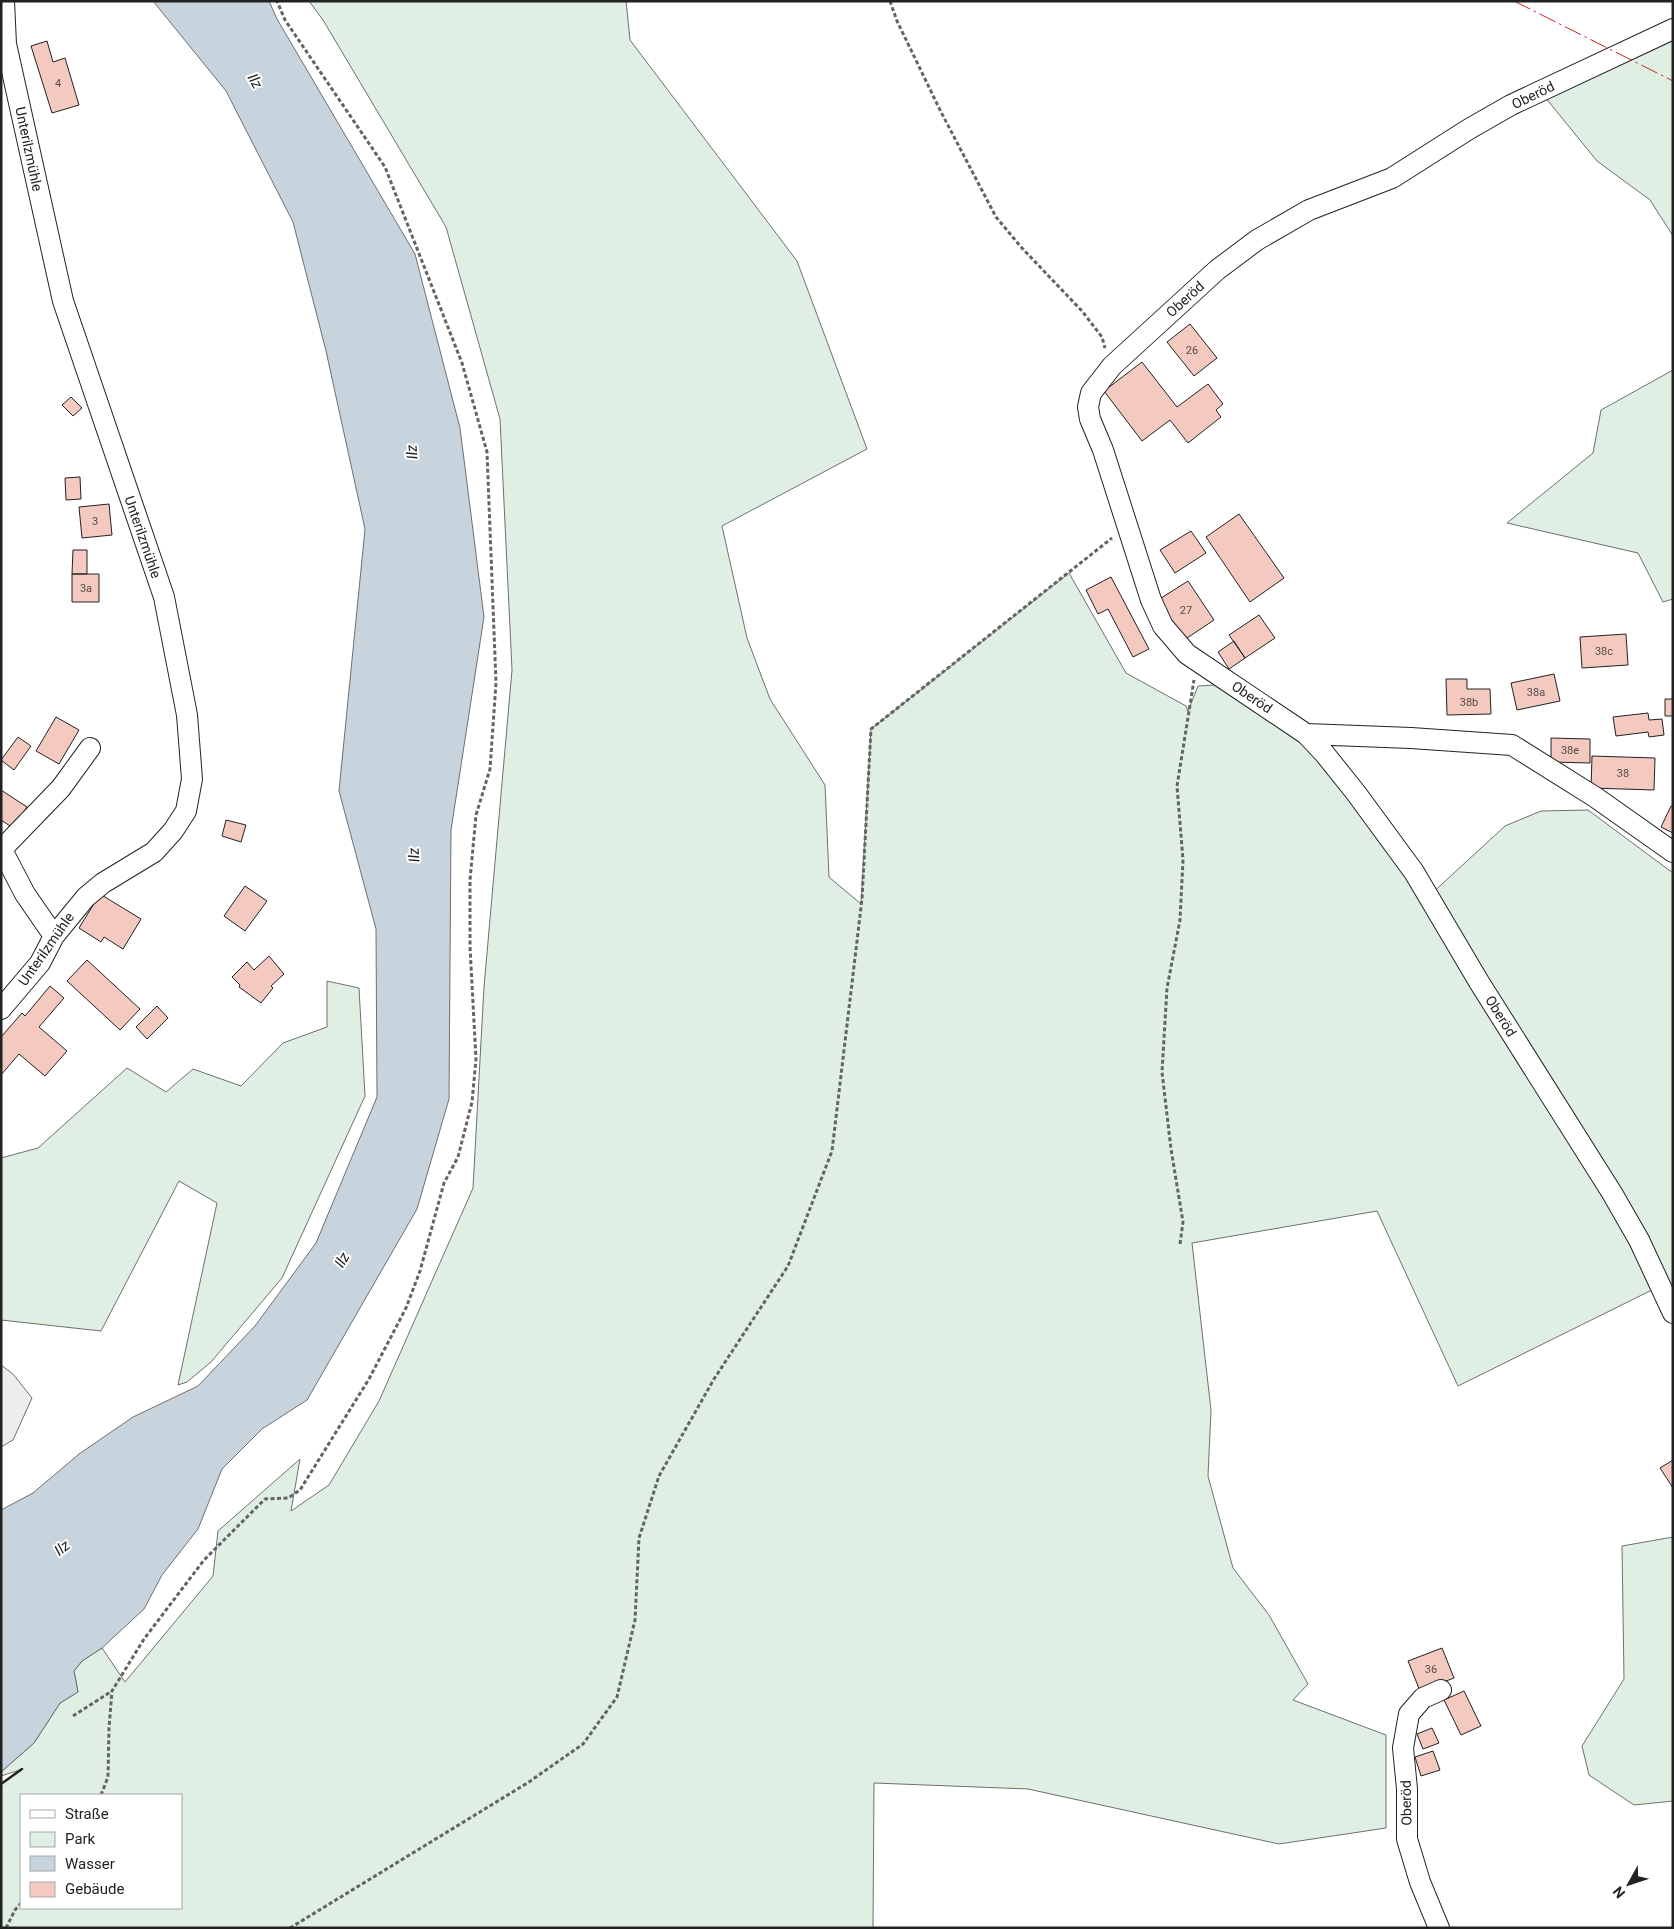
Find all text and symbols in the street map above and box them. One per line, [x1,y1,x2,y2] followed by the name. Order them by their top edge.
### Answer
[244,70,267,93] water label: Ilz
[55,77,61,90] house number: 4
[1509,78,1557,112] street label: Oberöd
[12,105,46,193] street label: Unterilzmühle
[1163,278,1207,320] street label: Oberöd
[1186,344,1198,357] house number: 26
[402,443,422,460] water label: Ilz
[121,494,165,580] street label: Unterilzmühle
[92,515,98,528] house number: 3
[80,582,92,595] house number: 3a
[1180,604,1192,617] house number: 27
[1595,645,1613,658] house number: 38c
[1229,678,1275,716] street label: Oberöd
[1527,686,1545,699] house number: 38a
[1460,696,1478,709] house number: 38b
[1561,744,1579,757] house number: 38e
[1617,767,1629,780] house number: 38
[404,846,424,863] water label: Ilz
[15,909,77,989] street label: Unterilzmühle
[1482,993,1520,1039] street label: Oberöd
[331,1248,354,1271] water label: Ilz
[51,1536,74,1560] water label: Ilz
[1425,1663,1437,1676] house number: 36
[1398,1780,1414,1826] street label: Oberöd
[20,1794,182,1909] legend
[65,1805,109,1823] text: Straße
[65,1830,96,1848] text: Park
[65,1855,115,1873] text: Wasser
[1604,1859,1654,1909] north arrow
[65,1880,124,1898] text: Gebäude
[1610,1883,1628,1901] text: N

